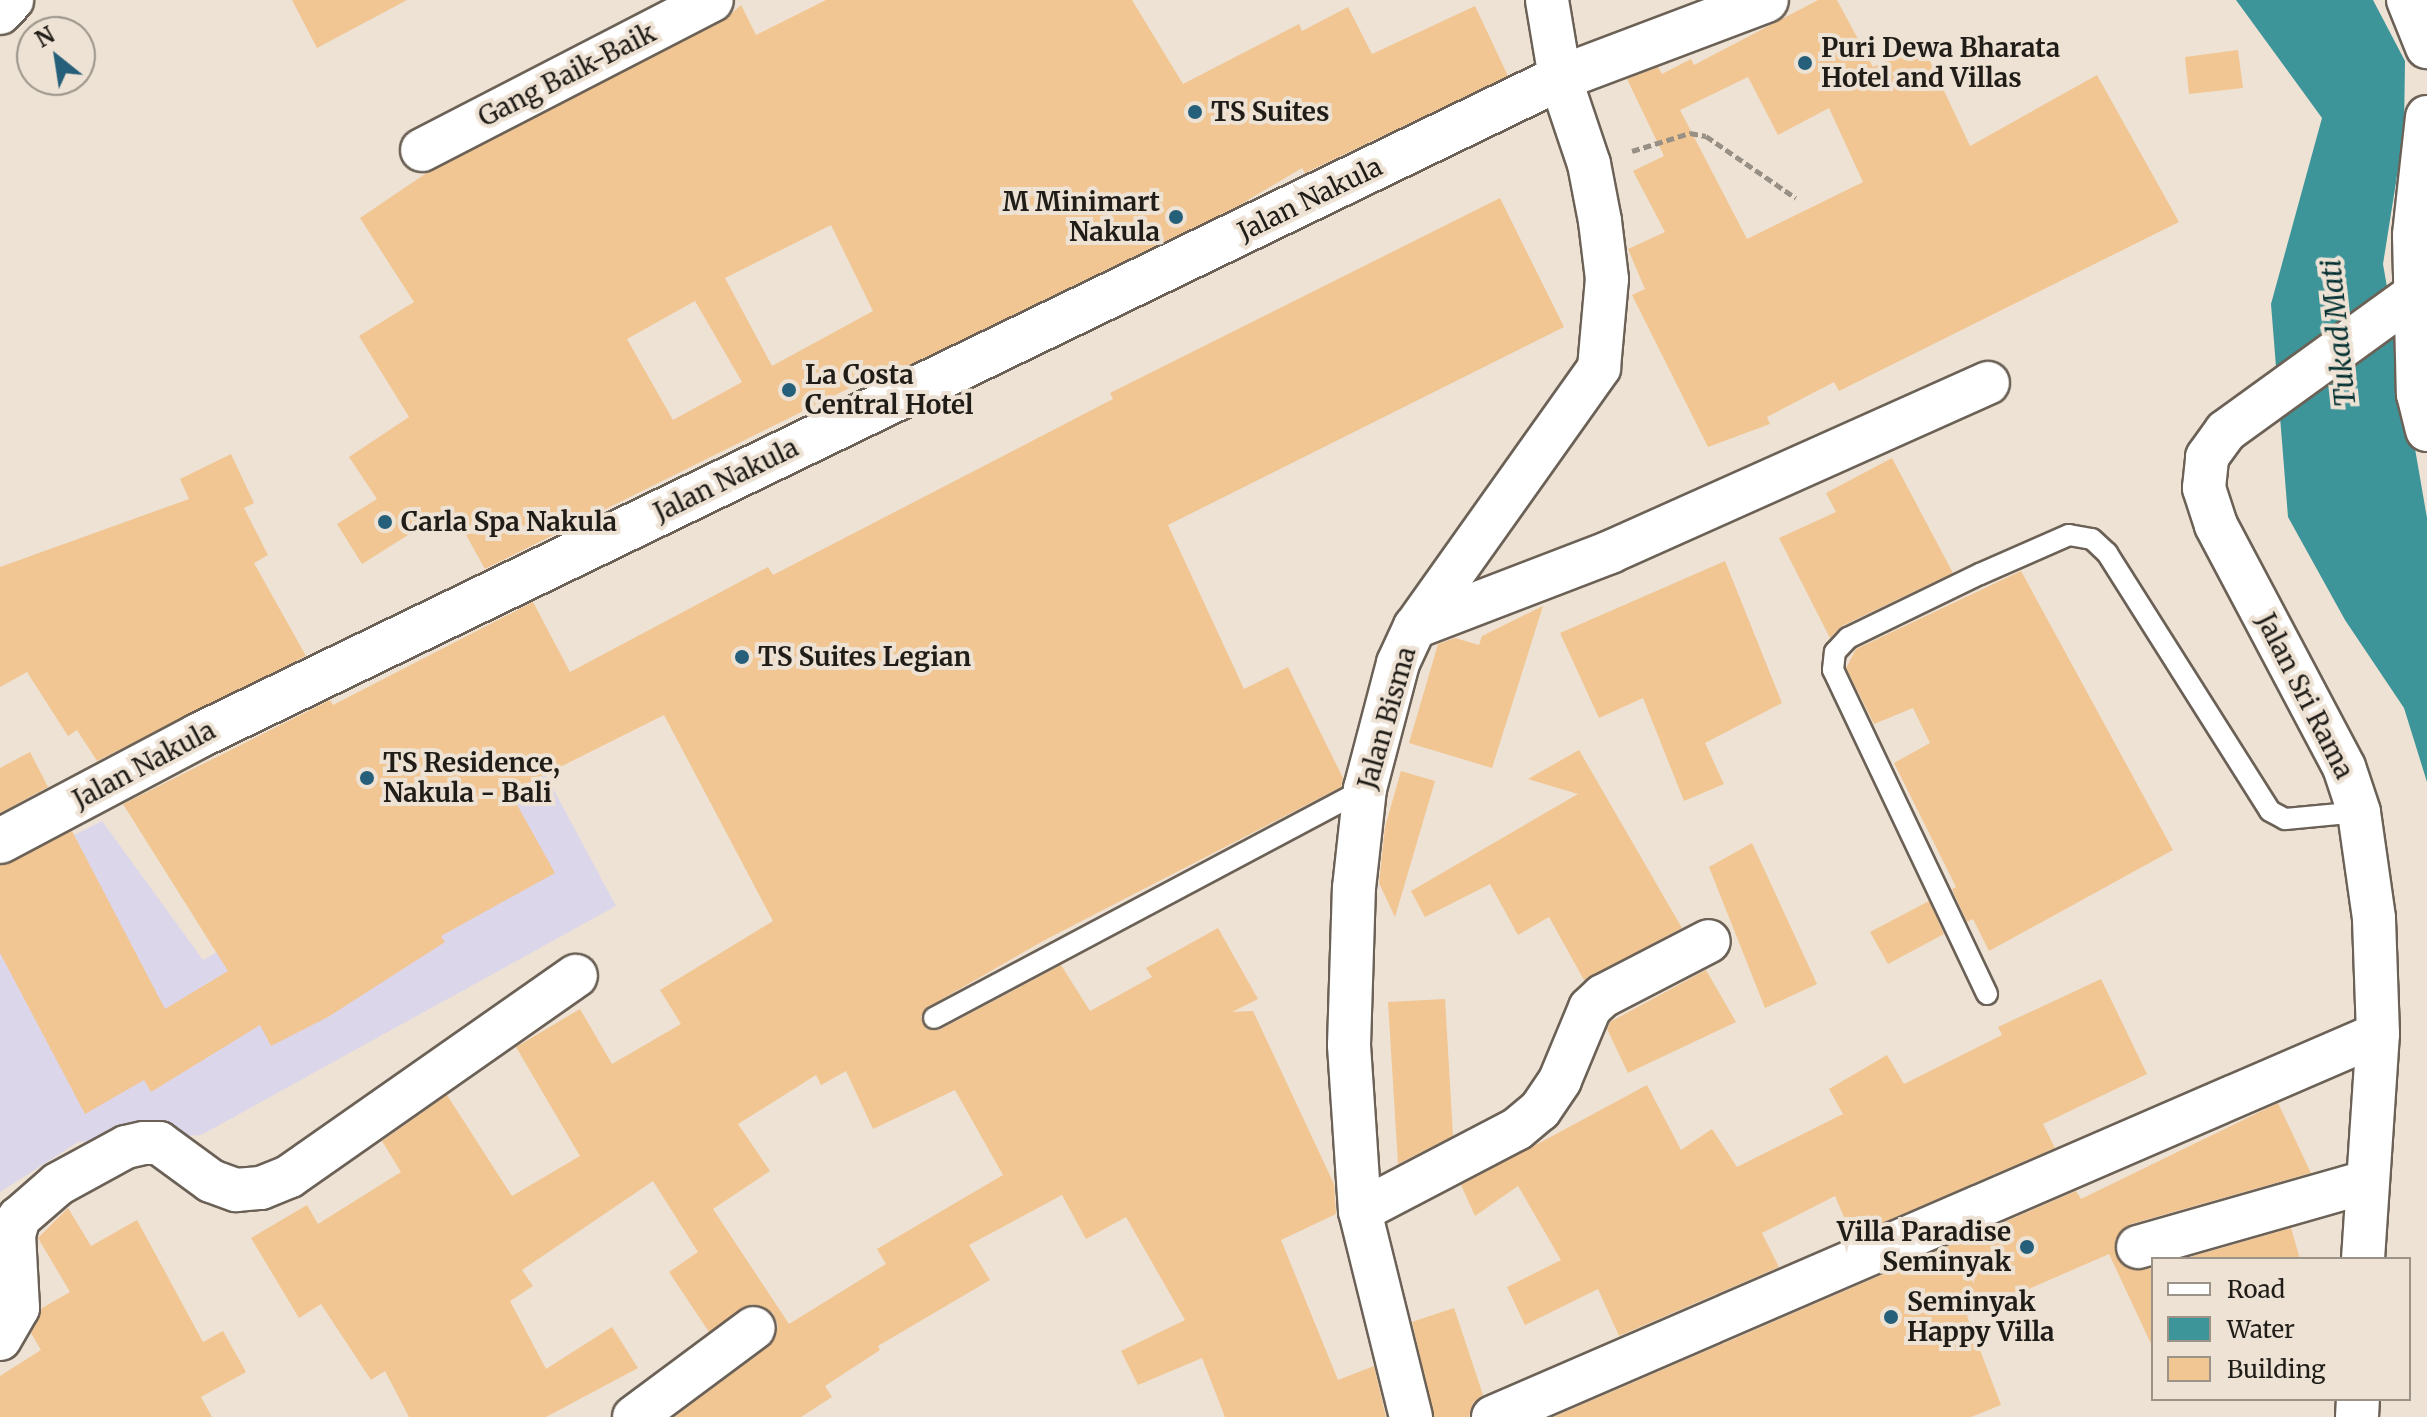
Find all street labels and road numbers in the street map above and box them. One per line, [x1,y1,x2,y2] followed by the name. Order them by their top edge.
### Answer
[473,17,661,133] street label: Gang Baik-Baik
[1233,151,1387,247] street label: Jalan Nakula
[649,432,803,528] street label: Jalan Nakula
[2250,608,2360,784] street label: Jalan Sri Rama
[1352,643,1422,793] street label: Jalan Bisma
[67,714,221,816] street label: Jalan Nakula

